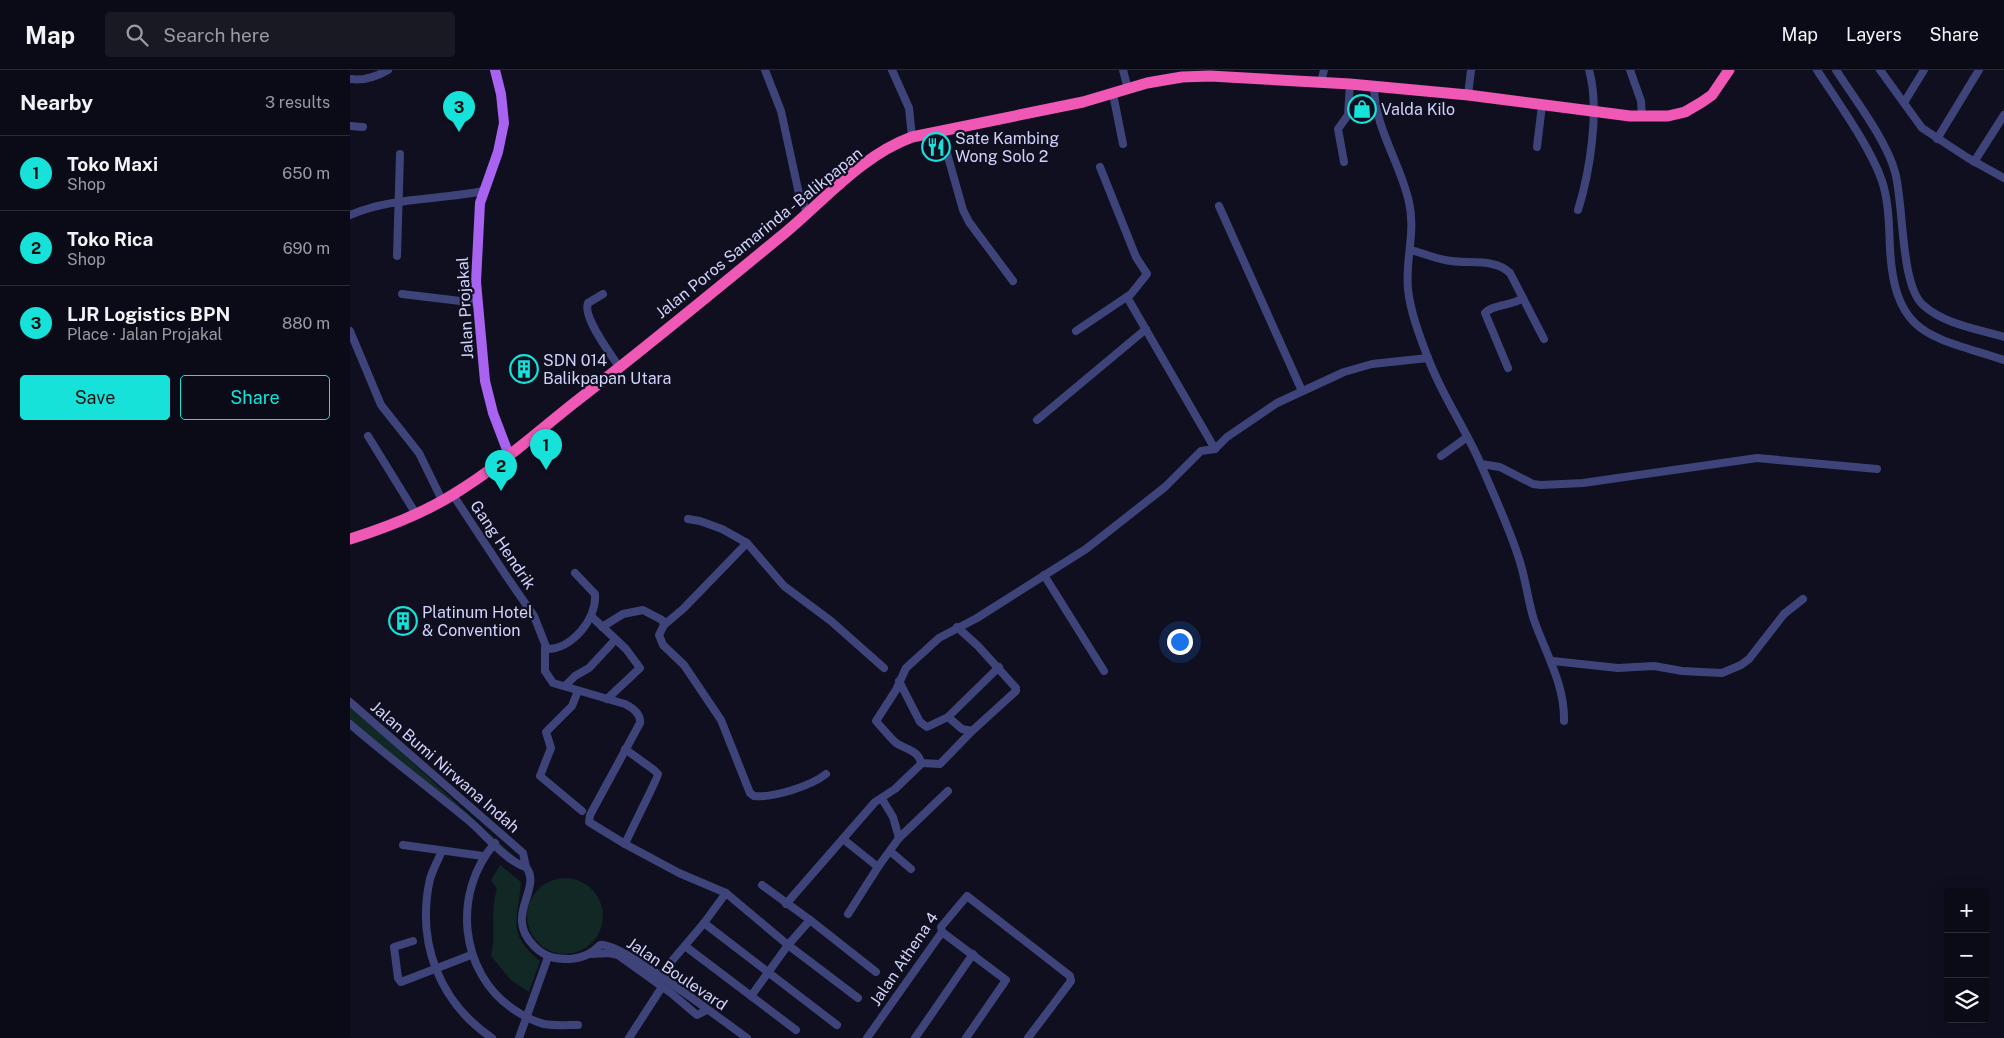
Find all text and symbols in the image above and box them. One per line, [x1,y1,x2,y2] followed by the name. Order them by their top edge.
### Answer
[105,12,455,57] search box
[25,21,75,49] text: Map
[123,21,151,49] icon: search
[163,24,270,46] text: Search here
[1782,24,1818,45] text: Map
[1846,24,1902,45] text: Layers
[1930,24,1979,45] text: Share
[20,90,93,115] text: Nearby
[443,91,475,132] pin: 3
[265,93,330,112] text: 3 results
[1347,94,1377,124] shop icon: Valda Kilo
[1381,100,1455,119] place label: Valda Kilo
[955,129,1059,166] place label: Sate Kambing Wong Solo 2
[921,132,951,162] restaurant icon: Sate Kambing Wong Solo 2
[652,144,866,322] street label: Jalan Poros Samarinda - Balikpapan
[67,153,158,175] text: Toko Maxi
[33,164,39,183] text: 1
[282,164,330,183] text: 650 m
[67,175,106,194] text: Shop
[67,228,153,250] text: Toko Rica
[31,239,41,258] text: 2
[283,239,330,258] text: 690 m
[67,250,106,269] text: Shop
[453,256,477,360] street label: Jalan Projakal
[67,303,230,325] text: LJR Logistics BPN
[31,314,41,333] text: 3
[282,314,330,333] text: 880 m
[67,325,222,344] text: Place · Jalan Projakal
[543,351,671,388] place label: SDN 014 Balikpapan Utara
[509,354,539,384] building icon: SDN 014 Balikpapan Utara
[20,375,170,420] button: Save
[180,375,330,420] button: Share
[530,429,562,470] pin: 1
[485,450,517,491] pin: 2
[466,497,540,593] street label: Gang Hendrik
[422,603,533,640] place label: Platinum Hotel & Convention
[388,606,418,636] building icon: Platinum Hotel & Convention
[1167,629,1193,655] your location
[367,697,523,837] street label: Jalan Bumi Nirwana Indah
[1944,888,1989,1023] map controls
[1944,888,1989,933] button: +
[866,909,942,1009] street label: Jalan Athena 4
[623,933,731,1015] street label: Jalan Boulevard
[1944,933,1989,978] button: −
[1944,978,1989,1023] button: layers

